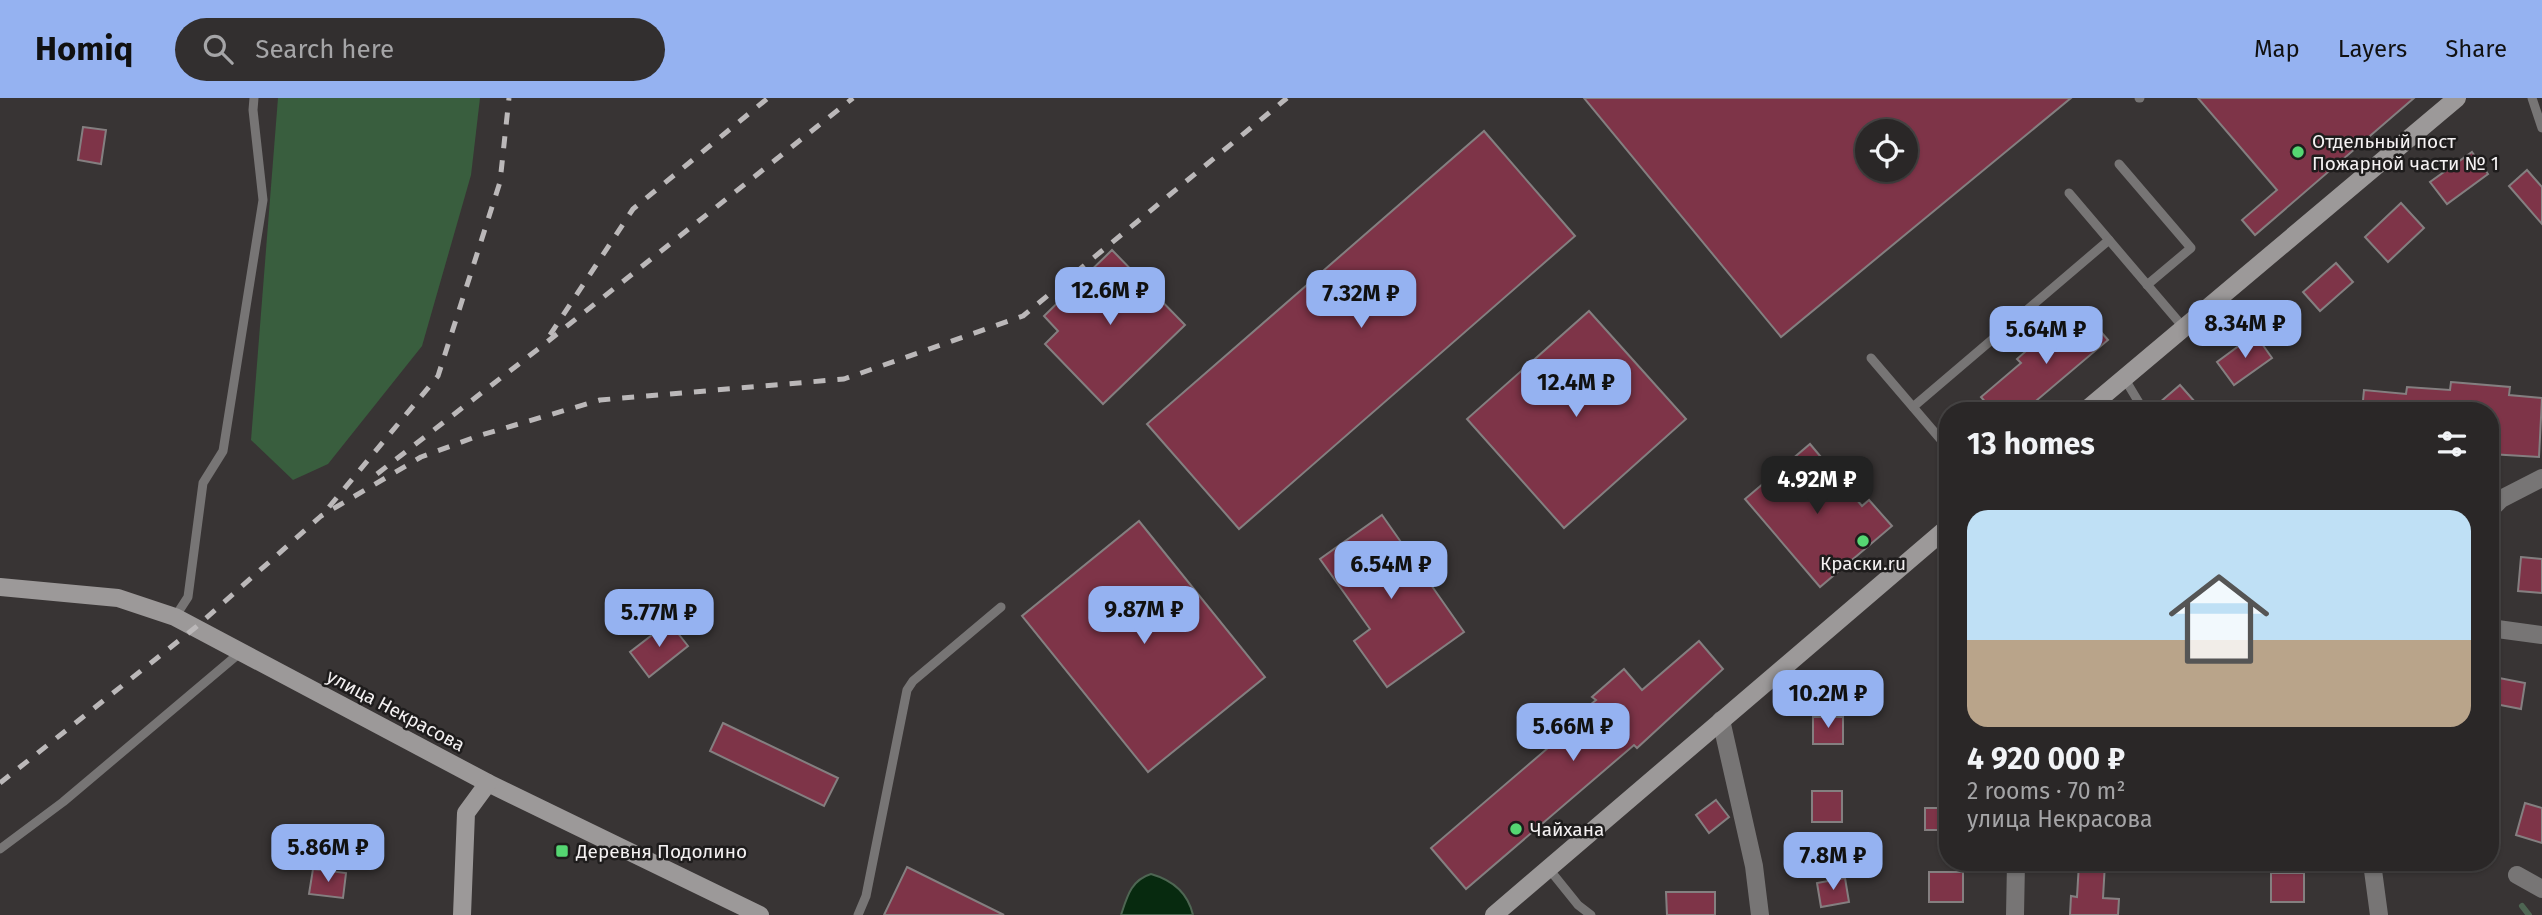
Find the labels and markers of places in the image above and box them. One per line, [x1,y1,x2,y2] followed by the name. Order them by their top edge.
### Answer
[2312,130,2499,175] place label: Отдельный пост Пожарной части № 1
[2290,144,2306,160] marker: Отдельный пост Пожарной части № 1
[1045,268,1175,327] pin: 12.6M ₽
[1296,271,1426,330] pin: 7.32M ₽
[2180,300,2310,360] pin: 8.34M ₽
[1981,306,2111,366] pin: 5.64M ₽
[1511,360,1641,419] pin: 12.4M ₽
[1752,456,1882,516] pin: 4.92M ₽
[1855,533,1871,549] marker: Краски.ru
[1326,542,1456,601] pin: 6.54M ₽
[1820,552,1906,575] place label: Краски.ru
[1079,587,1209,646] pin: 9.87M ₽
[594,589,724,649] pin: 5.77M ₽
[1763,670,1893,730] pin: 10.2M ₽
[1508,704,1638,763] pin: 5.66M ₽
[1530,818,1604,841] place label: Чайхана
[1508,821,1524,837] marker: Чайхана
[263,824,393,884] pin: 5.86M ₽
[1776,832,1890,892] pin: 7.8M ₽
[575,840,747,863] place label: Деревня Подолино
[554,843,570,859] marker: Деревня Подолино

